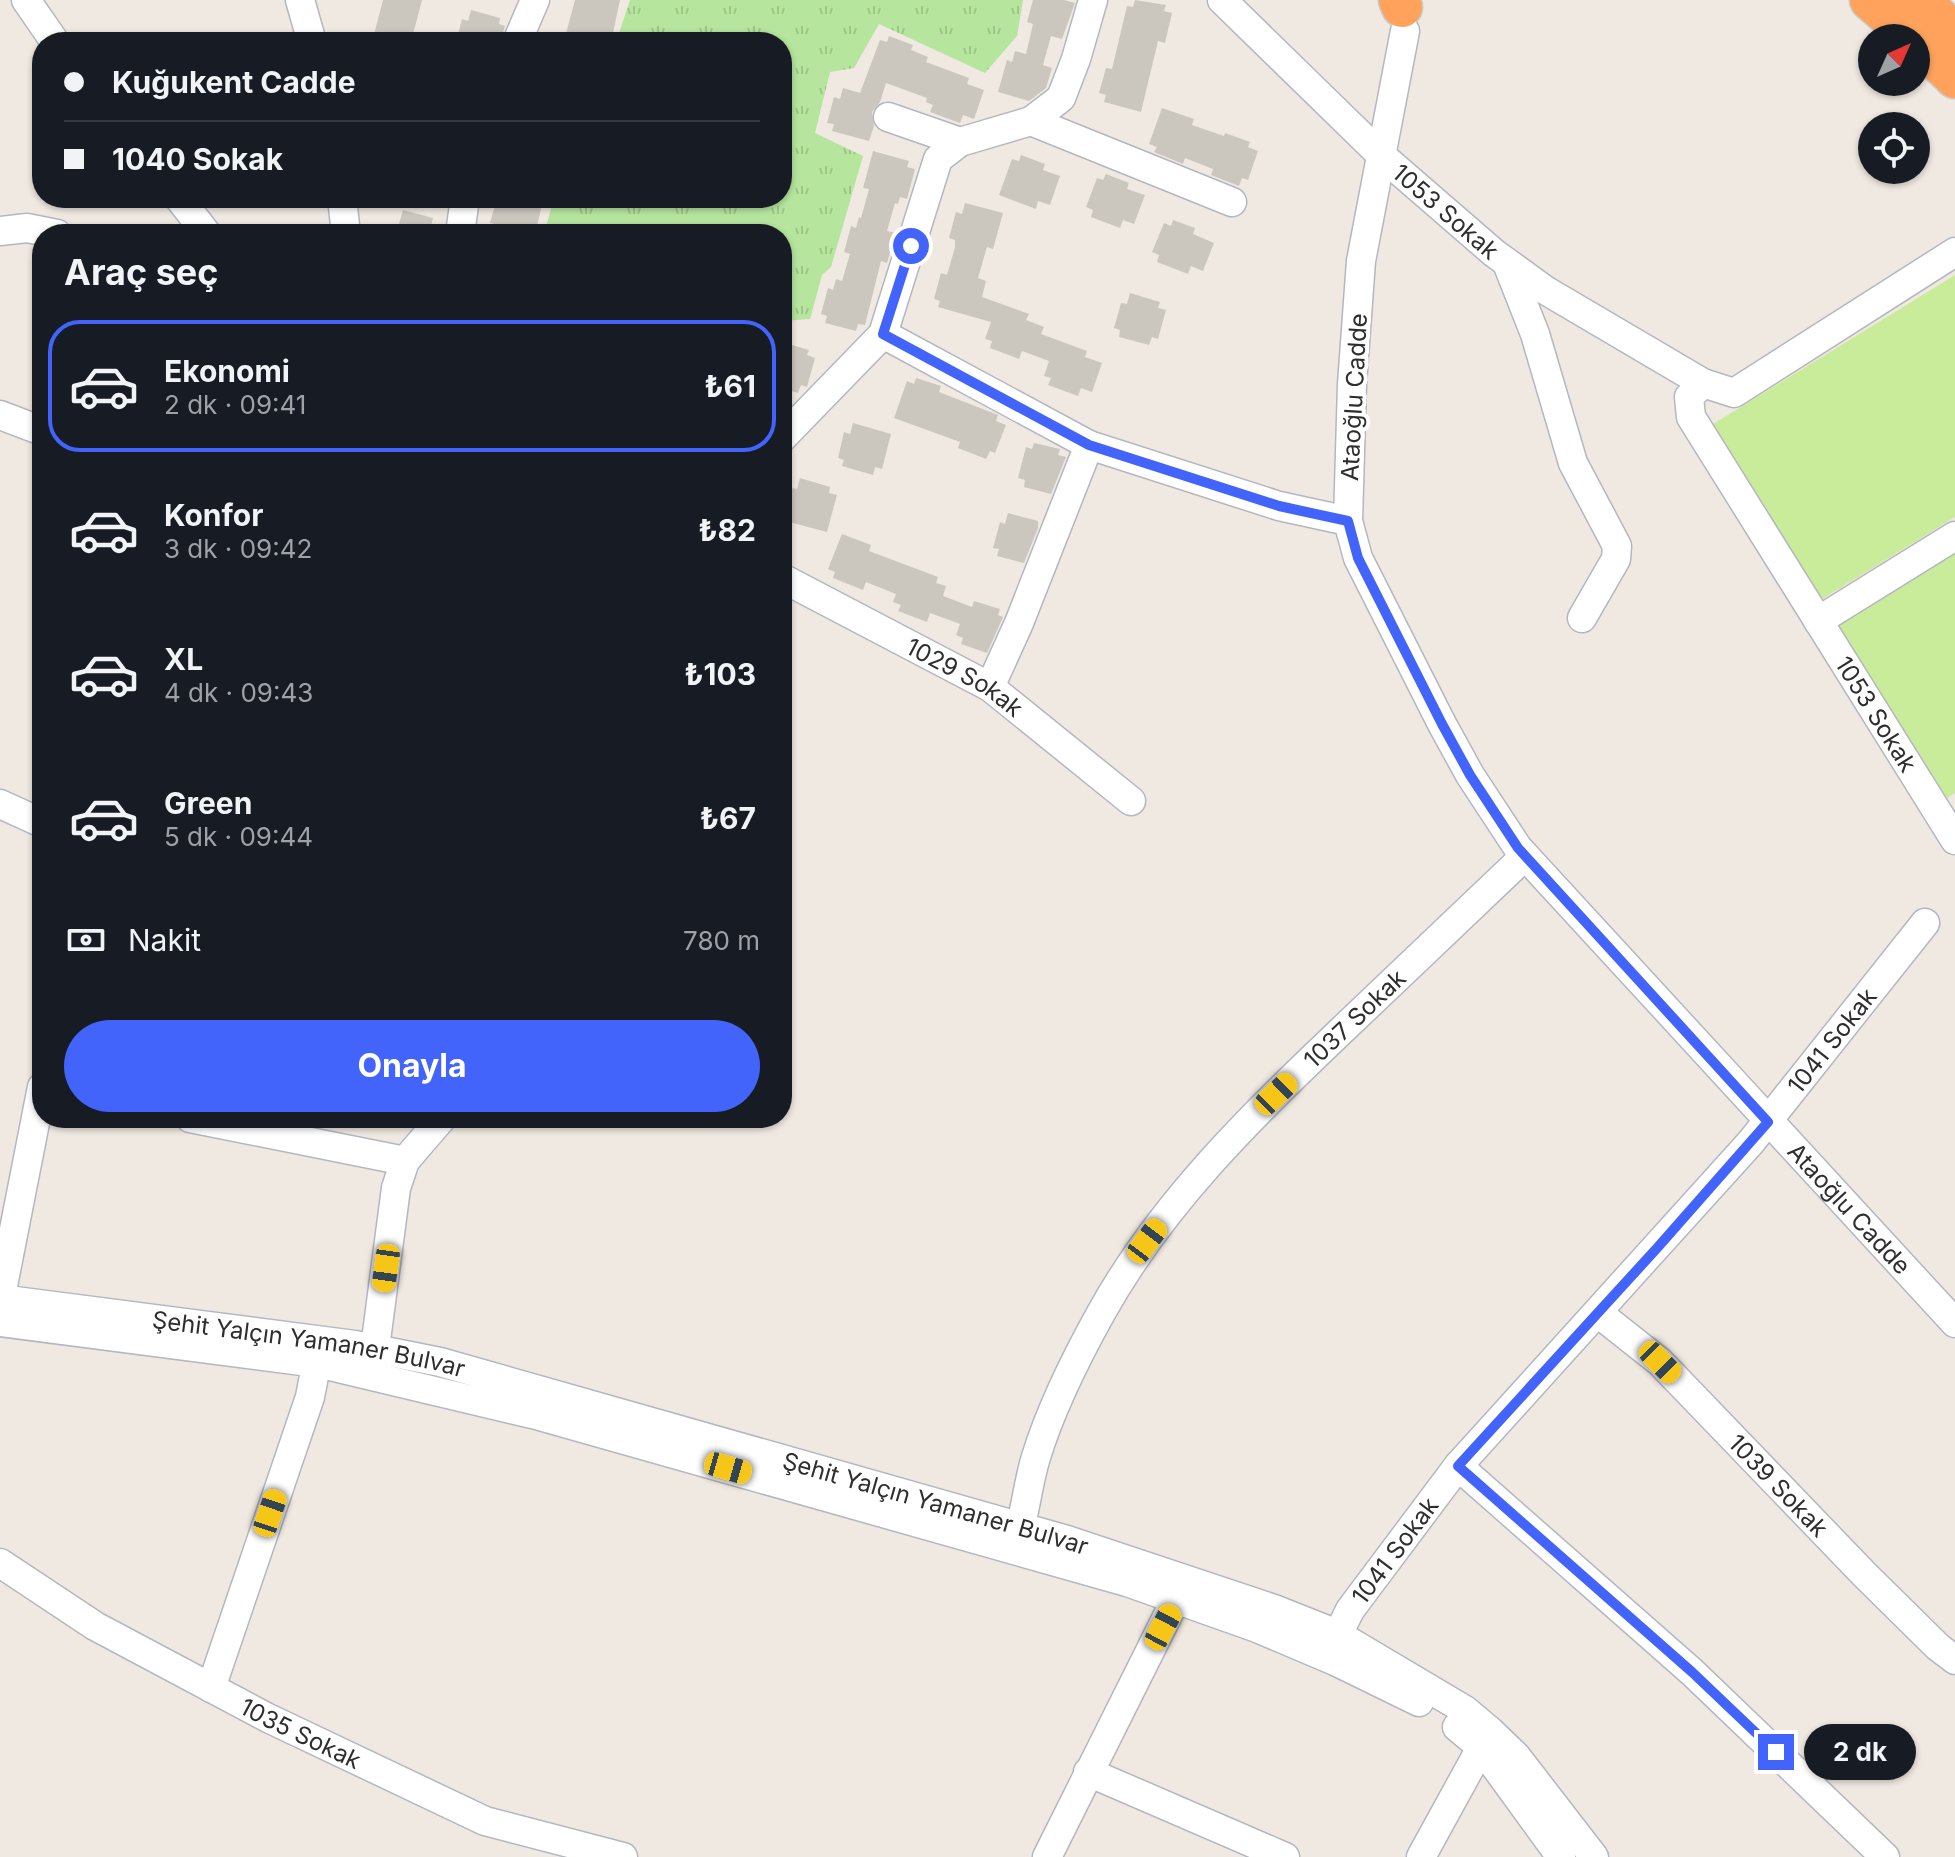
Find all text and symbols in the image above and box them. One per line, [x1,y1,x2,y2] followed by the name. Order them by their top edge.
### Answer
[1858,24,1930,96] north arrow
[1858,24,1930,184] map controls
[112,64,356,100] text: Kuğukent Cadde
[1858,112,1930,184] button: locate
[112,141,283,177] text: 1040 Sokak
[1387,158,1505,265] street label: 1053 Sokak
[893,228,929,264] route start
[64,250,218,294] text: Araç seç
[1335,312,1373,482] street label: Ataoğlu Cadde
[68,350,140,422] icon: car
[164,353,290,389] text: Ekonomi
[704,368,756,404] text: ₺61
[164,389,306,420] text: 2 dk · 09:41
[68,494,140,566] icon: car
[164,497,263,533] text: Konfor
[698,512,756,548] text: ₺82
[164,533,312,564] text: 3 dk · 09:42
[902,631,1029,723] street label: 1029 Sokak
[68,638,140,710] icon: car
[164,641,203,677] text: XL
[1829,651,1923,777] street label: 1053 Sokak
[684,656,756,692] text: ₺103
[164,677,313,708] text: 4 dk · 09:43
[68,782,140,854] icon: car
[164,785,252,821] text: Green
[700,800,756,836] text: ₺67
[164,821,313,852] text: 5 dk · 09:44
[64,918,108,962] icon: cash
[128,922,201,958] text: Nakit
[683,925,760,956] text: 780 m
[1297,963,1411,1074] street label: 1037 Sokak
[1781,982,1882,1099] street label: 1041 Sokak
[64,1020,760,1112] button: Onayla
[1250,1069,1302,1119] car
[1782,1137,1917,1280] street label: Ataoğlu Cadde
[1123,1215,1171,1267] car
[371,1243,401,1293] car
[151,1304,469,1383] street label: Şehit Yalçın Yamaner Bulvar
[1635,1337,1685,1387] car
[1723,1428,1834,1542] street label: 1039 Sokak
[779,1446,1092,1561] street label: Şehit Yalçın Yamaner Bulvar
[702,1450,754,1486] car
[251,1486,289,1540] car
[1345,1491,1444,1610] street label: 1041 Sokak
[1141,1600,1185,1654] car
[235,1691,366,1775] street label: 1035 Sokak
[1804,1724,1916,1780] callout: 2 dk
[1758,1734,1794,1770] route end
[1833,1736,1887,1767] text: 2 dk

